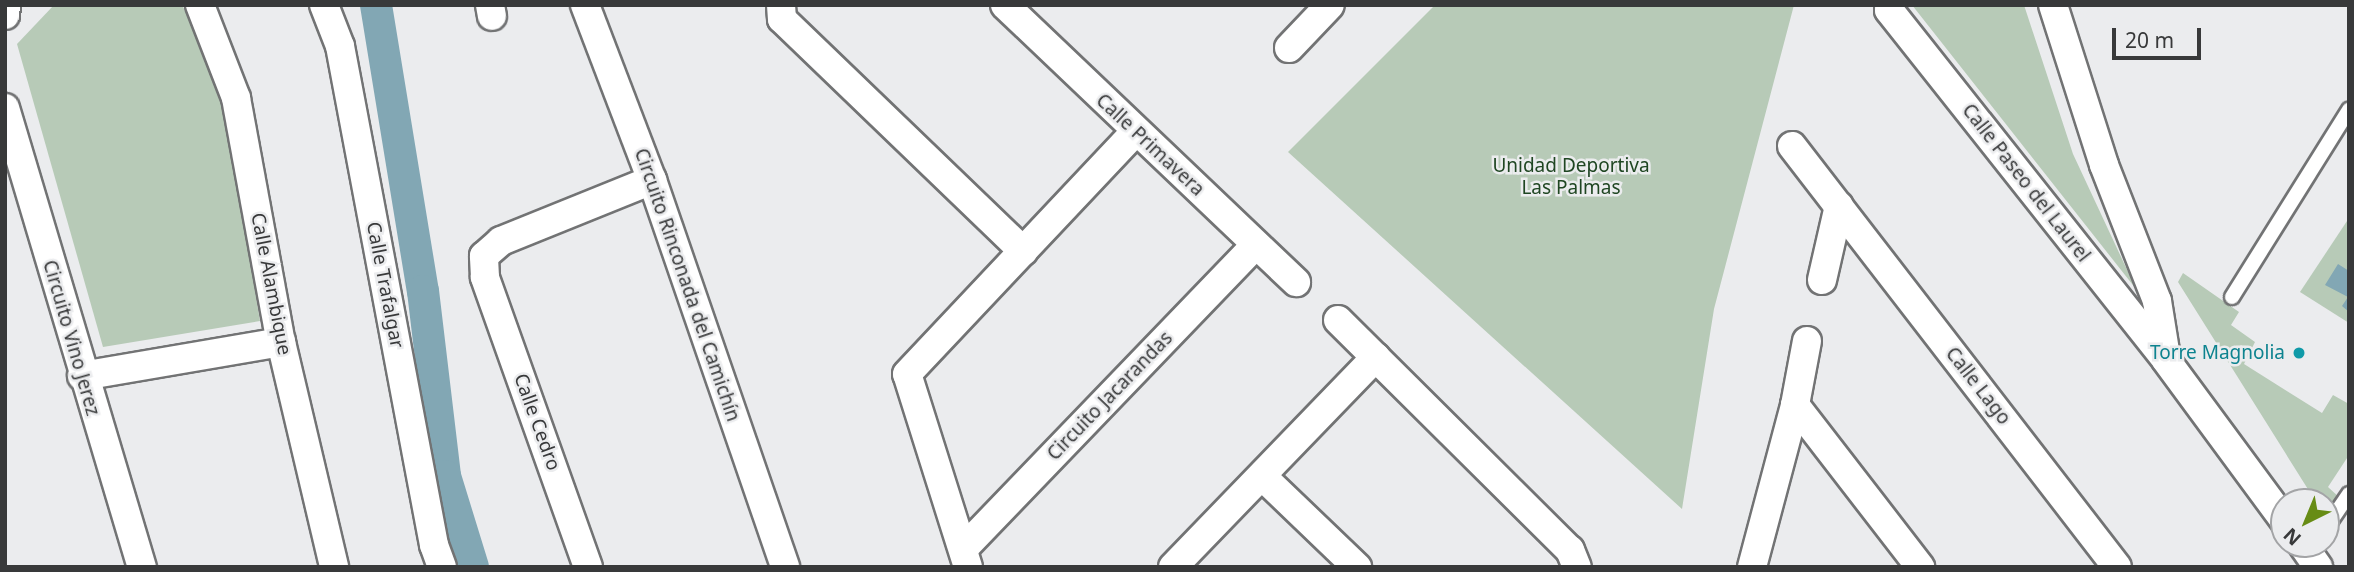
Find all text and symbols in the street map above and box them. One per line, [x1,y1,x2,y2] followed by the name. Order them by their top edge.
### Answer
[2116,14,2205,58] scale bar
[2125,26,2174,54] text: 20 m
[1091,89,1209,201] street label: Calle Primavera
[1957,99,2095,267] street label: Calle Paseo del Laurel
[629,145,745,425] street label: Circuito Rinconada del Camichín
[1492,155,1650,199] park label: Unidad Deportiva Las Palmas
[246,211,296,357] street label: Calle Alambique
[362,220,408,350] street label: Calle Trafalgar
[38,258,104,418] street label: Circuito Vino Jerez
[1043,327,1177,465] street label: Circuito Jacarandas
[2150,342,2285,364] place label: Torre Magnolia
[1941,343,2015,429] street label: Calle Lago
[2291,345,2307,361] marker: Torre Magnolia
[509,370,565,474] street label: Calle Cedro
[2270,488,2340,558] north arrow
[2278,522,2307,552] text: N

